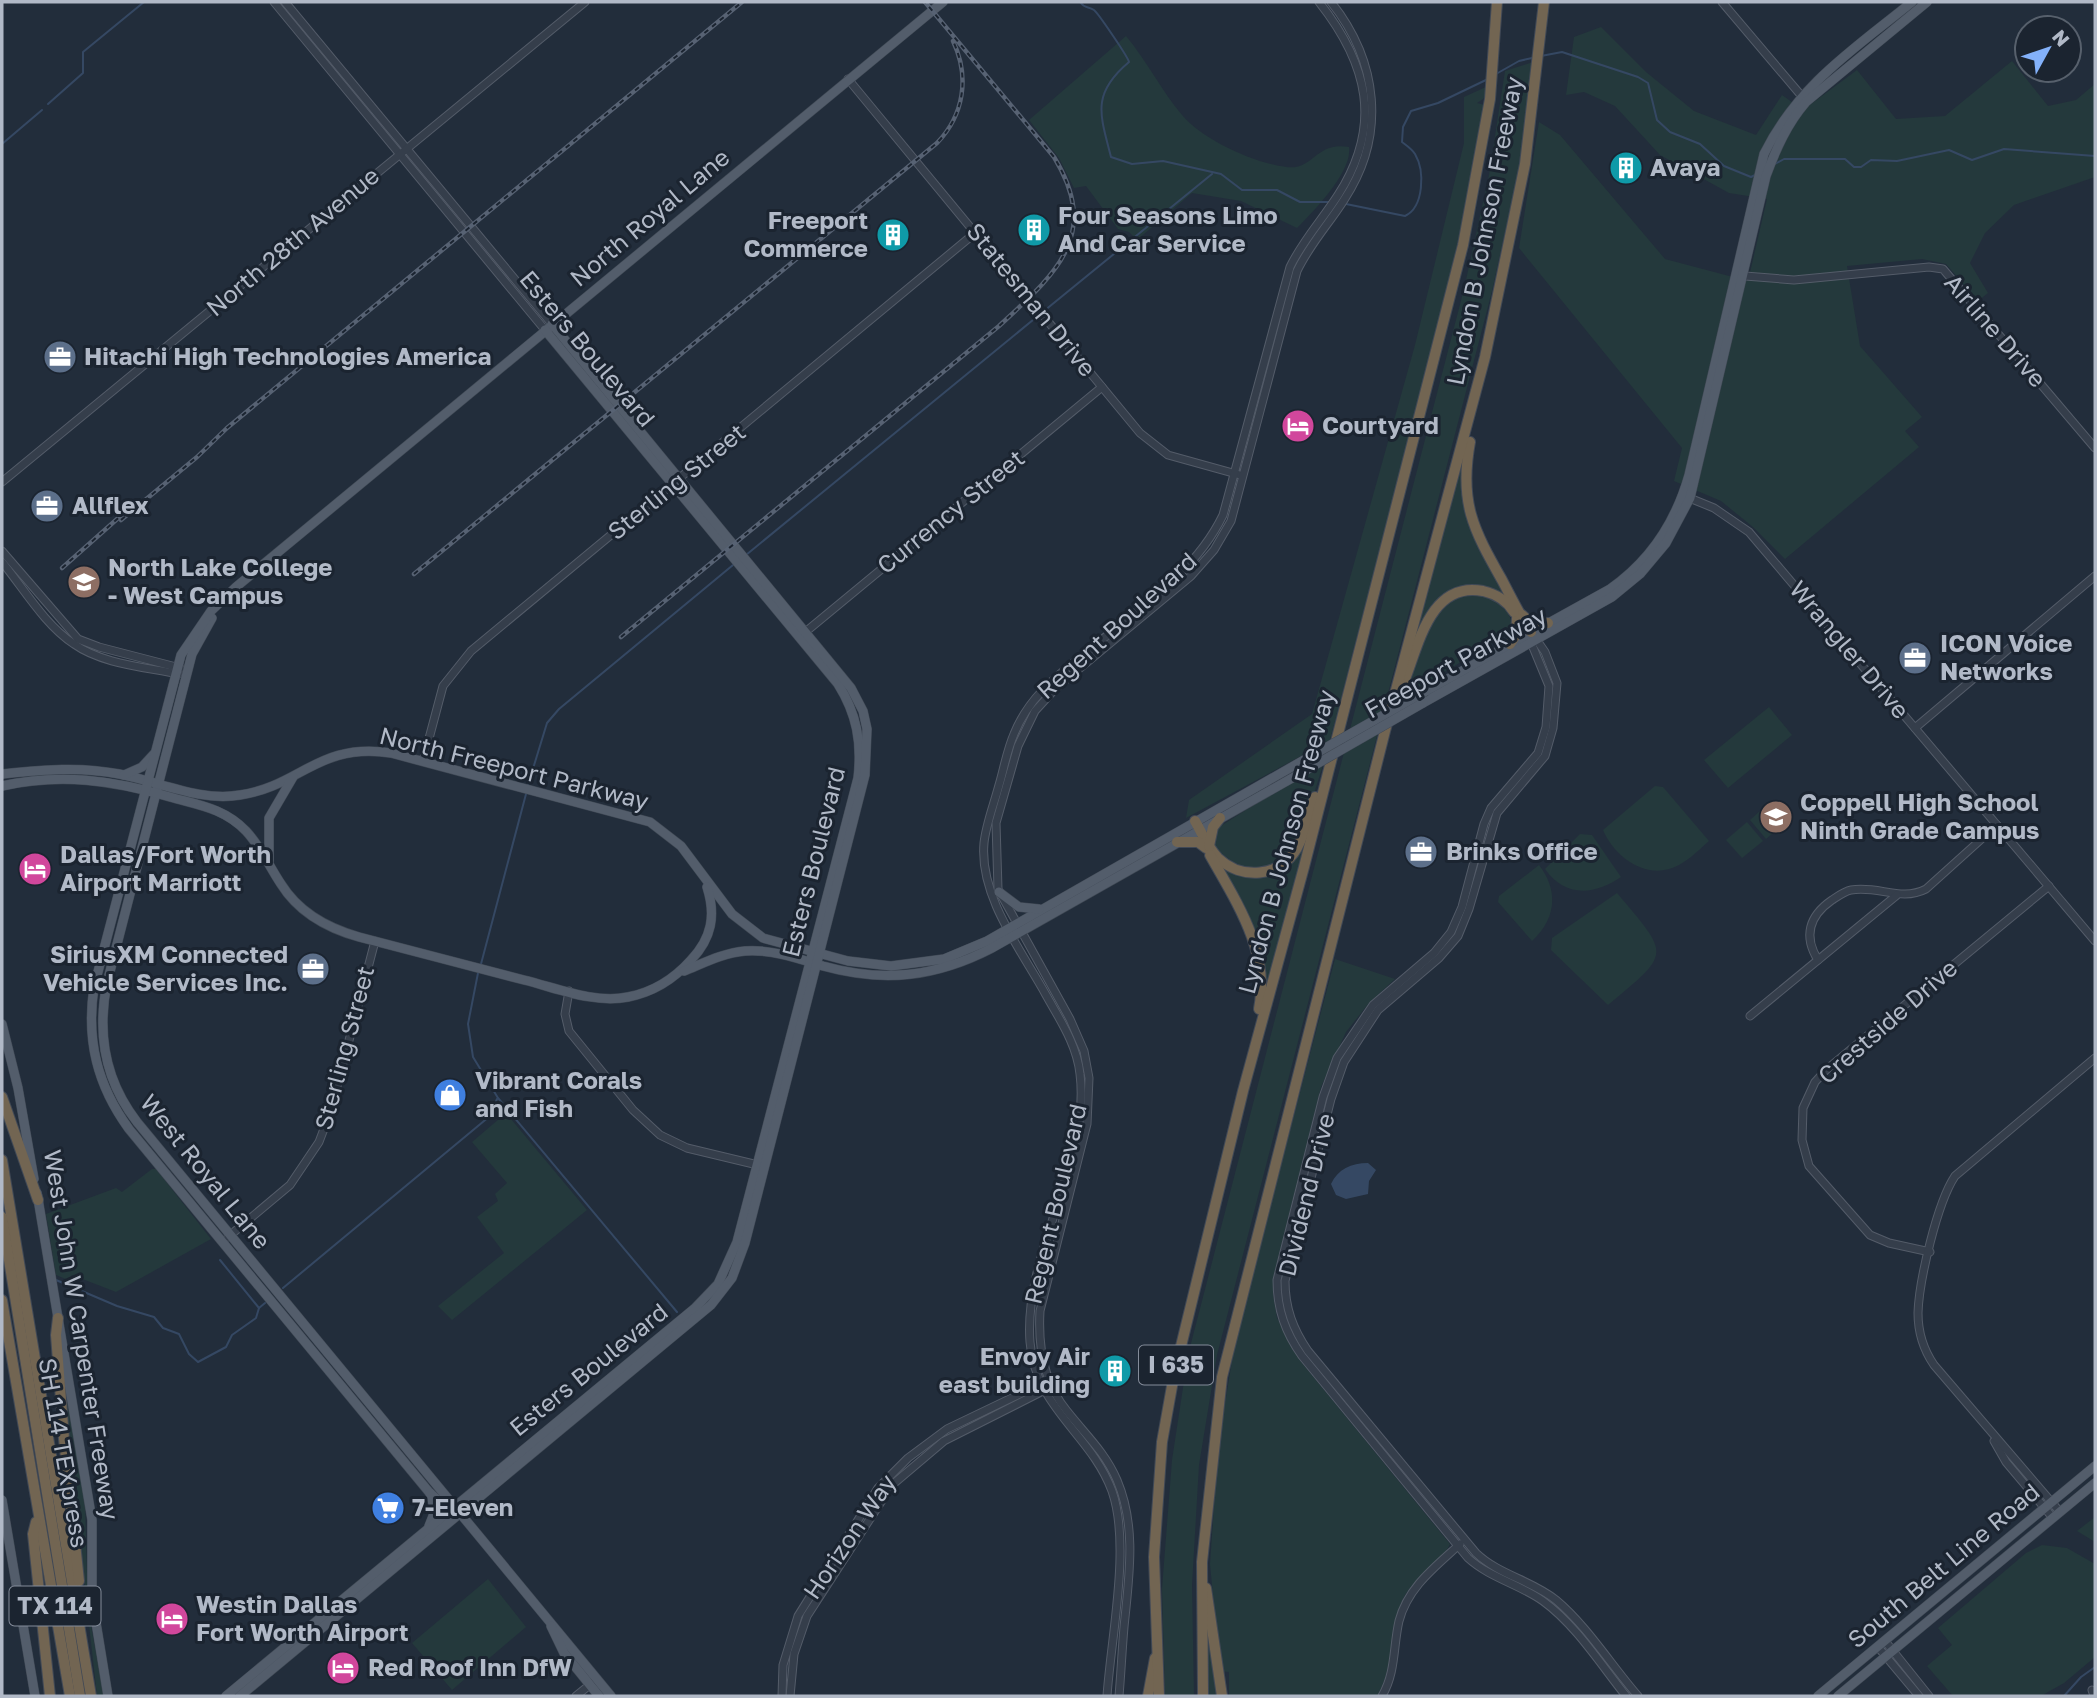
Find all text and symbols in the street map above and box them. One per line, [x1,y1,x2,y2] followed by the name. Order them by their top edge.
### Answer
[2013,14,2083,84] north arrow
[2048,25,2075,51] text: N
[1439,74,1528,387] street label: Lyndon B Johnson Freeway
[564,142,735,292] street label: North Royal Lane
[1607,149,1645,187] building icon: Avaya
[1650,152,1720,181] place label: Avaya
[200,160,384,322] street label: North 28th Avenue
[1058,200,1278,257] place label: Four Seasons Limo And Car Service
[743,205,868,262] place label: Freeport Commerce
[1015,211,1053,249] building icon: Four Seasons Limo And Car Service
[874,216,912,254] building icon: Freeport Commerce
[961,216,1103,382] street label: Statesman Drive
[514,264,662,432] street label: Esters Boulevard
[1939,268,2053,392] street label: Airline Drive
[41,338,79,376] office icon: Hitachi High Technologies America
[84,341,492,370] place label: Hitachi High Technologies America
[1279,407,1317,445] hotel icon: Courtyard
[1322,410,1439,439] place label: Courtyard
[601,417,751,545] street label: Sterling Street
[871,443,1030,579] street label: Currency Street
[28,487,66,525] office icon: Allflex
[72,490,149,519] place label: Allflex
[1030,546,1202,704] street label: Regent Boulevard
[108,552,333,609] place label: North Lake College - West Campus
[65,563,103,601] school or university icon: North Lake College - West Campus
[1784,574,1916,724] street label: Wrangler Drive
[1359,600,1551,724] street label: Freeport Parkway
[1940,628,2072,685] place label: ICON Voice Networks
[1896,639,1934,677] office icon: ICON Voice Networks
[1231,686,1340,997] street label: Lyndon B Johnson Freeway
[377,720,652,815] street label: North Freeport Parkway
[775,764,850,960] street label: Esters Boulevard
[1800,787,2039,844] place label: Coppell High School Ninth Grade Campus
[1757,798,1795,836] school or university icon: Coppell High School Ninth Grade Campus
[1402,833,1440,871] office icon: Brinks Office
[1446,836,1598,865] place label: Brinks Office
[60,839,271,896] place label: Dallas/Fort Worth Airport Marriott
[16,850,54,888] hotel icon: Dallas/Fort Worth Airport Marriott
[43,939,288,996] place label: SiriusXM Connected Vehicle Services Inc.
[294,950,332,988] office icon: SiriusXM Connected Vehicle Services Inc.
[1811,953,1963,1089] street label: Crestside Drive
[308,963,379,1133] street label: Sterling Street
[475,1065,642,1122] place label: Vibrant Corals and Fish
[431,1076,469,1114] shop icon: Vibrant Corals and Fish
[135,1088,277,1254] street label: West Royal Lane
[1017,1101,1092,1307] street label: Regent Boulevard
[1271,1110,1340,1279] street label: Dividend Drive
[39,1148,126,1522] street label: West John W Carpenter Freeway
[503,1296,673,1441] street label: Esters Boulevard
[939,1341,1090,1398] place label: Envoy Air east building
[1139,1346,1213,1384] road number: I 635
[1096,1352,1134,1390] building icon: Envoy Air east building
[34,1356,95,1550] street label: SH 114 TEXpress
[796,1468,901,1604] street label: Horizon Way
[1841,1476,2045,1653] street label: South Belt Line Road
[369,1489,407,1527] supermarket icon: 7-Eleven
[412,1492,513,1521] place label: 7-Eleven
[9,1586,100,1625] road number: TX 114
[196,1589,409,1646] place label: Westin Dallas Fort Worth Airport
[153,1600,191,1638] hotel icon: Westin Dallas Fort Worth Airport
[324,1649,362,1687] hotel icon: Red Roof Inn DfW
[368,1652,572,1681] place label: Red Roof Inn DfW

